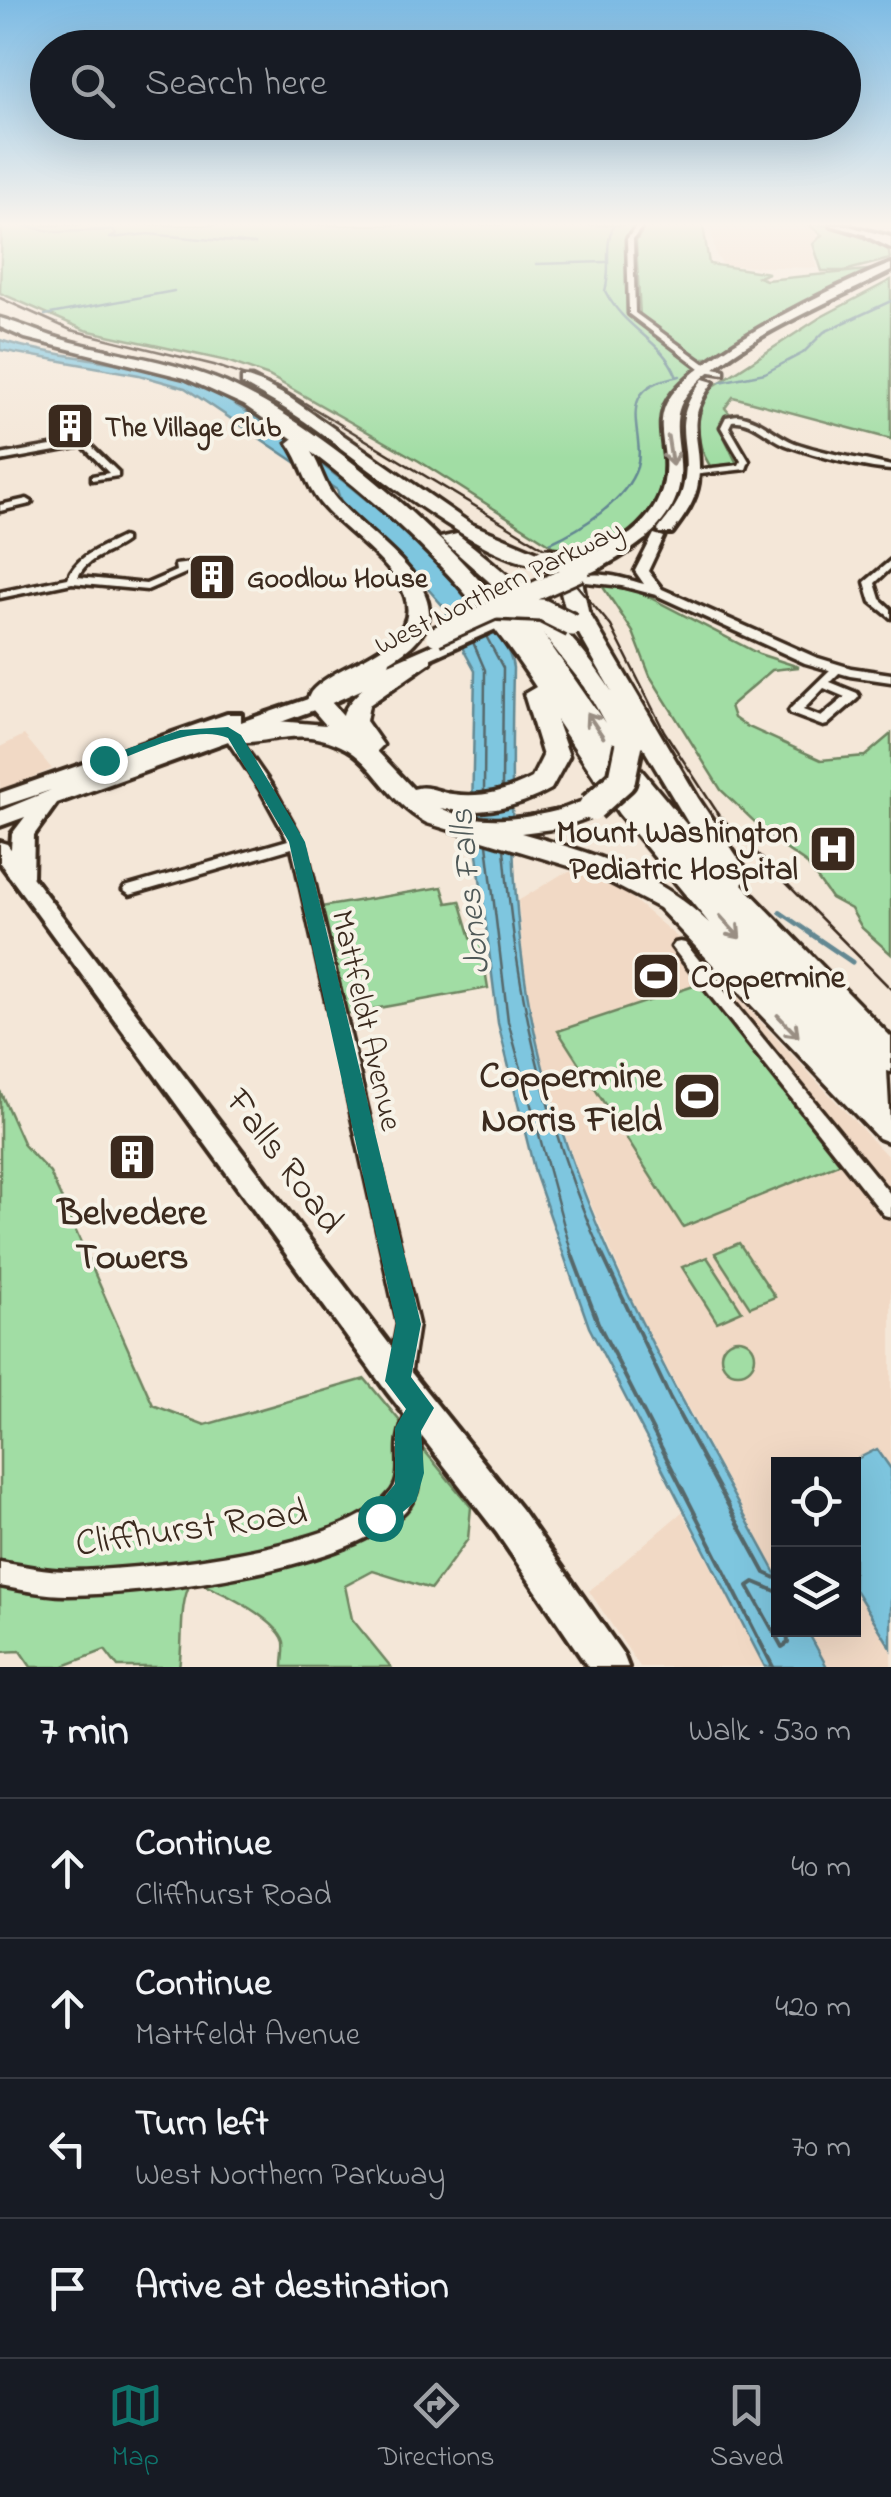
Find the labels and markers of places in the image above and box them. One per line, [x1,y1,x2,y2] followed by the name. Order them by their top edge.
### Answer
[44,400,96,452] building icon: The Village Club
[105,409,281,451] place label: The Village Club
[186,551,238,603] building icon: Goodlow House
[247,560,429,601] place label: Goodlow House
[557,811,798,895] place label: Mount Washington Pediatric Hospital
[807,823,859,875] hospital icon: Mount Washington Pediatric Hospital
[630,950,682,1002] sports icon: Coppermine
[691,956,847,1003] place label: Coppermine
[479,1050,663,1150] place label: Coppermine Norris Field
[671,1070,723,1122] sports icon: Coppermine Norris Field
[106,1131,158,1183] building icon: Belvedere Towers
[56,1187,207,1287] place label: Belvedere Towers

